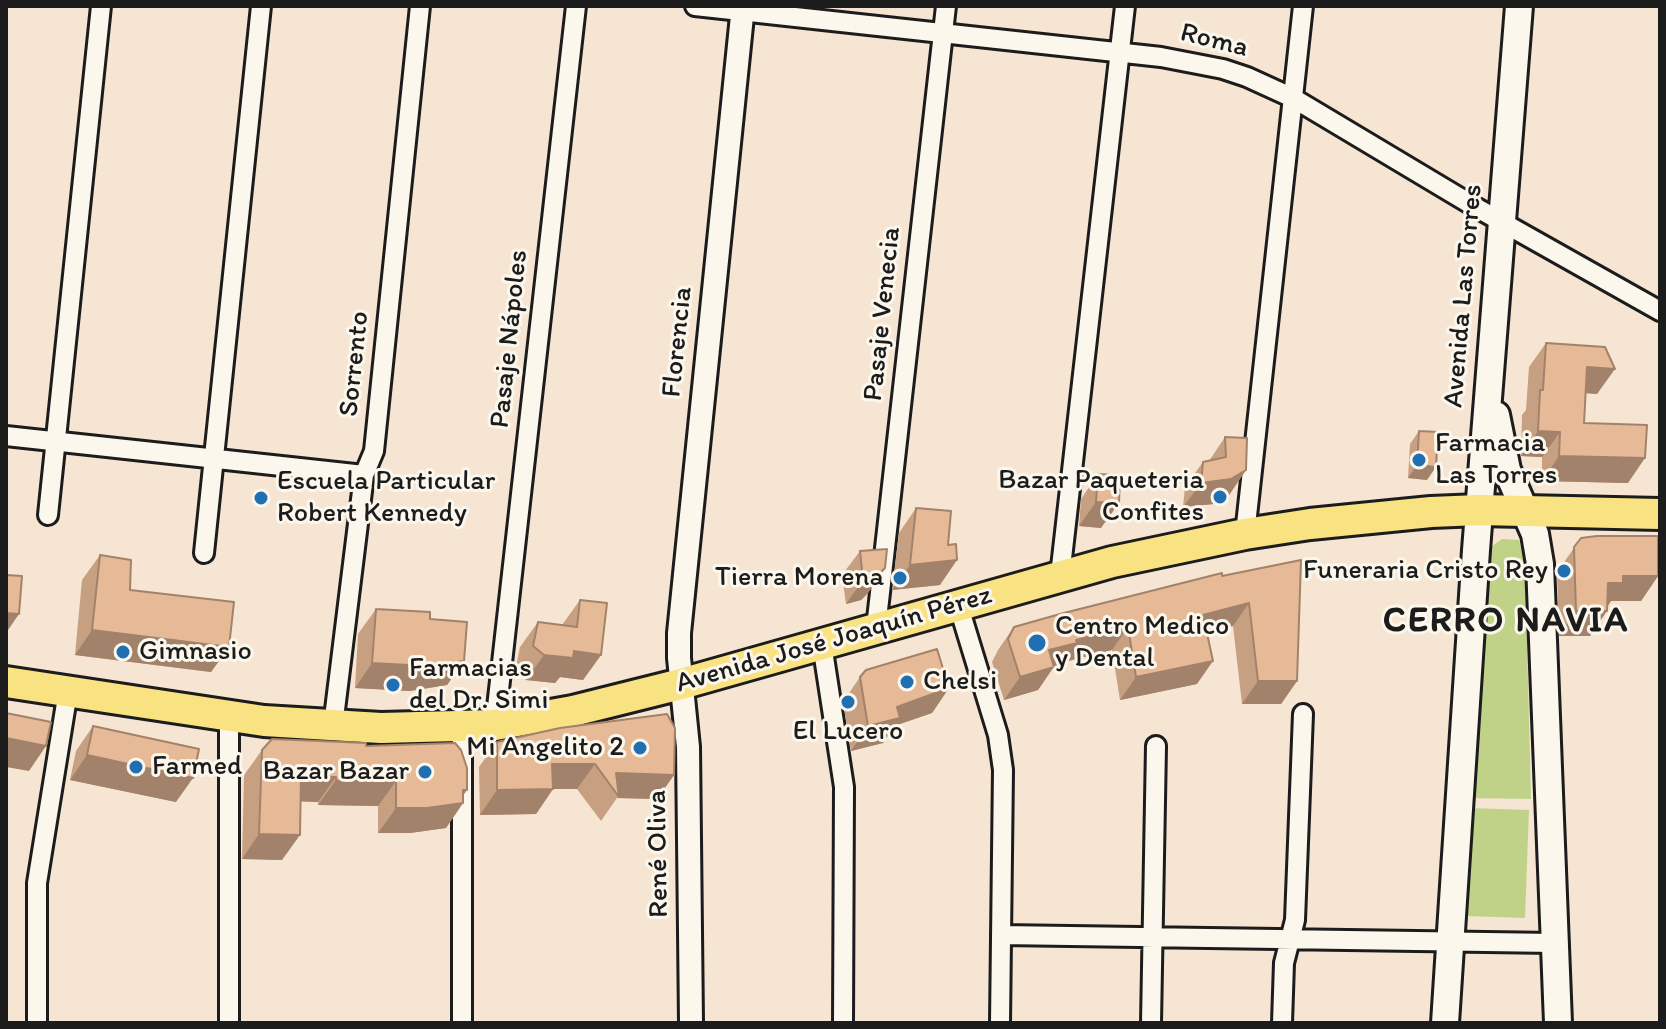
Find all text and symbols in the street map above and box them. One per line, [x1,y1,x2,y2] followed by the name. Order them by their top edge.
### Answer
[1177,16,1251,66] street label: Roma
[1437,183,1491,409] street label: Avenida Las Torres
[857,225,909,403] street label: Pasaje Venecia
[484,248,536,430] street label: Pasaje Nápoles
[655,285,701,399] street label: Florencia
[333,310,377,418] street label: Sorrento
[1435,427,1557,493] place label: Farmacia Las Torres
[1410,451,1428,469] marker: Farmacia Las Torres
[998,464,1204,530] place label: Bazar Paqueteria Confites
[277,465,495,531] place label: Escuela Particular Robert Kennedy
[1211,488,1229,506] marker: Bazar Paqueteria Confites
[252,489,270,507] marker: Escuela Particular Robert Kennedy
[1303,554,1548,588] place label: Funeraria Cristo Rey
[715,561,884,595] place label: Tierra Morena
[1555,562,1573,580] marker: Funeraria Cristo Rey
[891,569,909,587] marker: Tierra Morena
[672,579,996,701] street label: Avenida José Joaquín Pérez
[1384,600,1628,644] district label: CERRO NAVIA
[1055,610,1229,676] place label: Centro Medico y Dental
[1026,632,1048,654] marker: Centro Medico y Dental
[139,635,252,669] place label: Gimnasio
[114,643,132,661] marker: Gimnasio
[409,652,548,718] place label: Farmacias del Dr. Simi
[923,665,997,699] place label: Chelsi
[898,673,916,691] marker: Chelsi
[384,676,402,694] marker: Farmacias del Dr. Simi
[839,693,857,711] marker: El Lucero
[793,715,903,749] place label: El Lucero
[466,731,624,765] place label: Mi Angelito 2
[631,739,649,757] marker: Mi Angelito 2
[152,750,242,784] place label: Farmed
[263,755,409,789] place label: Bazar Bazar
[127,758,145,776] marker: Farmed
[416,763,434,781] marker: Bazar Bazar
[641,790,677,918] street label: René Oliva

